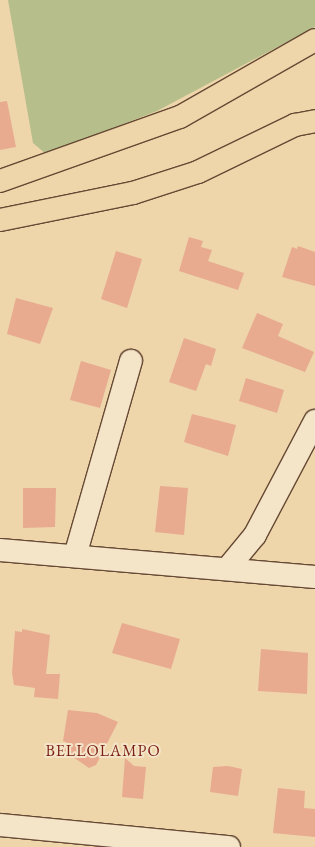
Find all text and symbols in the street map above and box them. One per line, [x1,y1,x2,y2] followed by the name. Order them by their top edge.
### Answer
[45,741,161,761] district label: BELLOLAMPO

